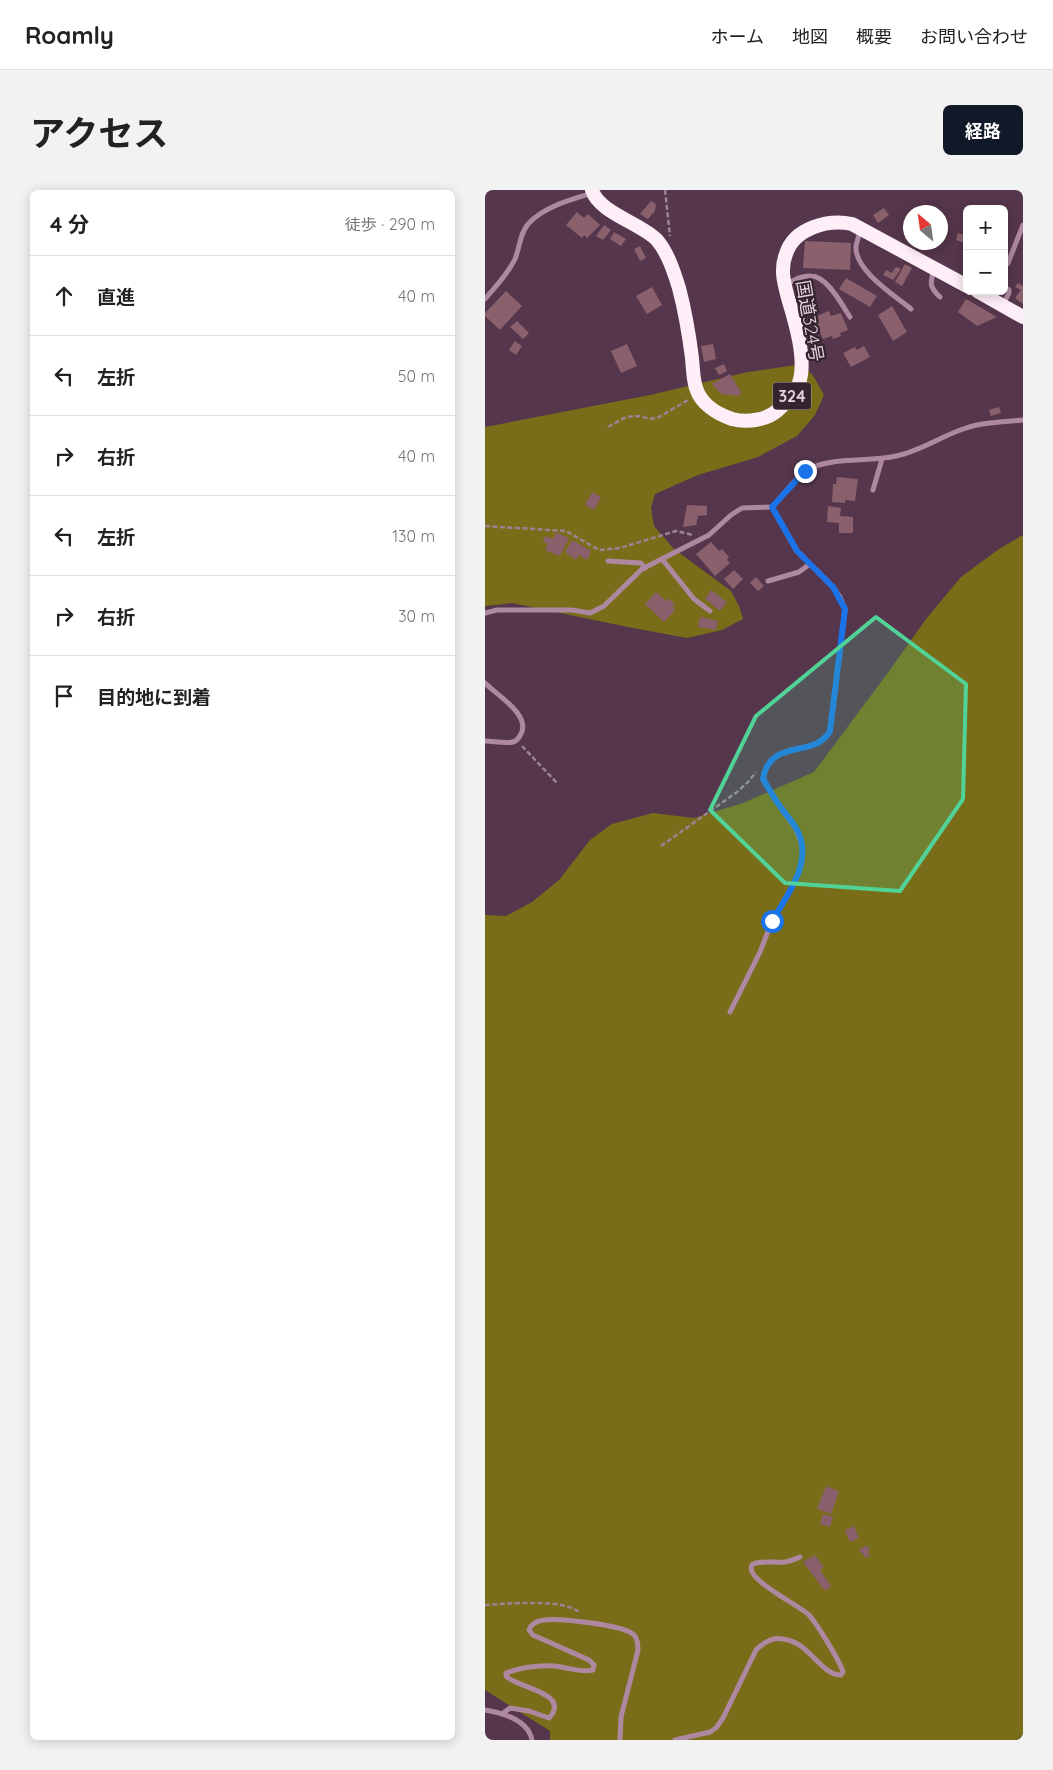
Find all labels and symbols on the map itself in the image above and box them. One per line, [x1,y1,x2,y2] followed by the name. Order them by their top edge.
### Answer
[903,205,948,250] north arrow
[792,278,828,364] street label: 国道324号
[773,382,811,410] road number: 324
[794,460,817,483] route end
[761,910,784,933] route start

